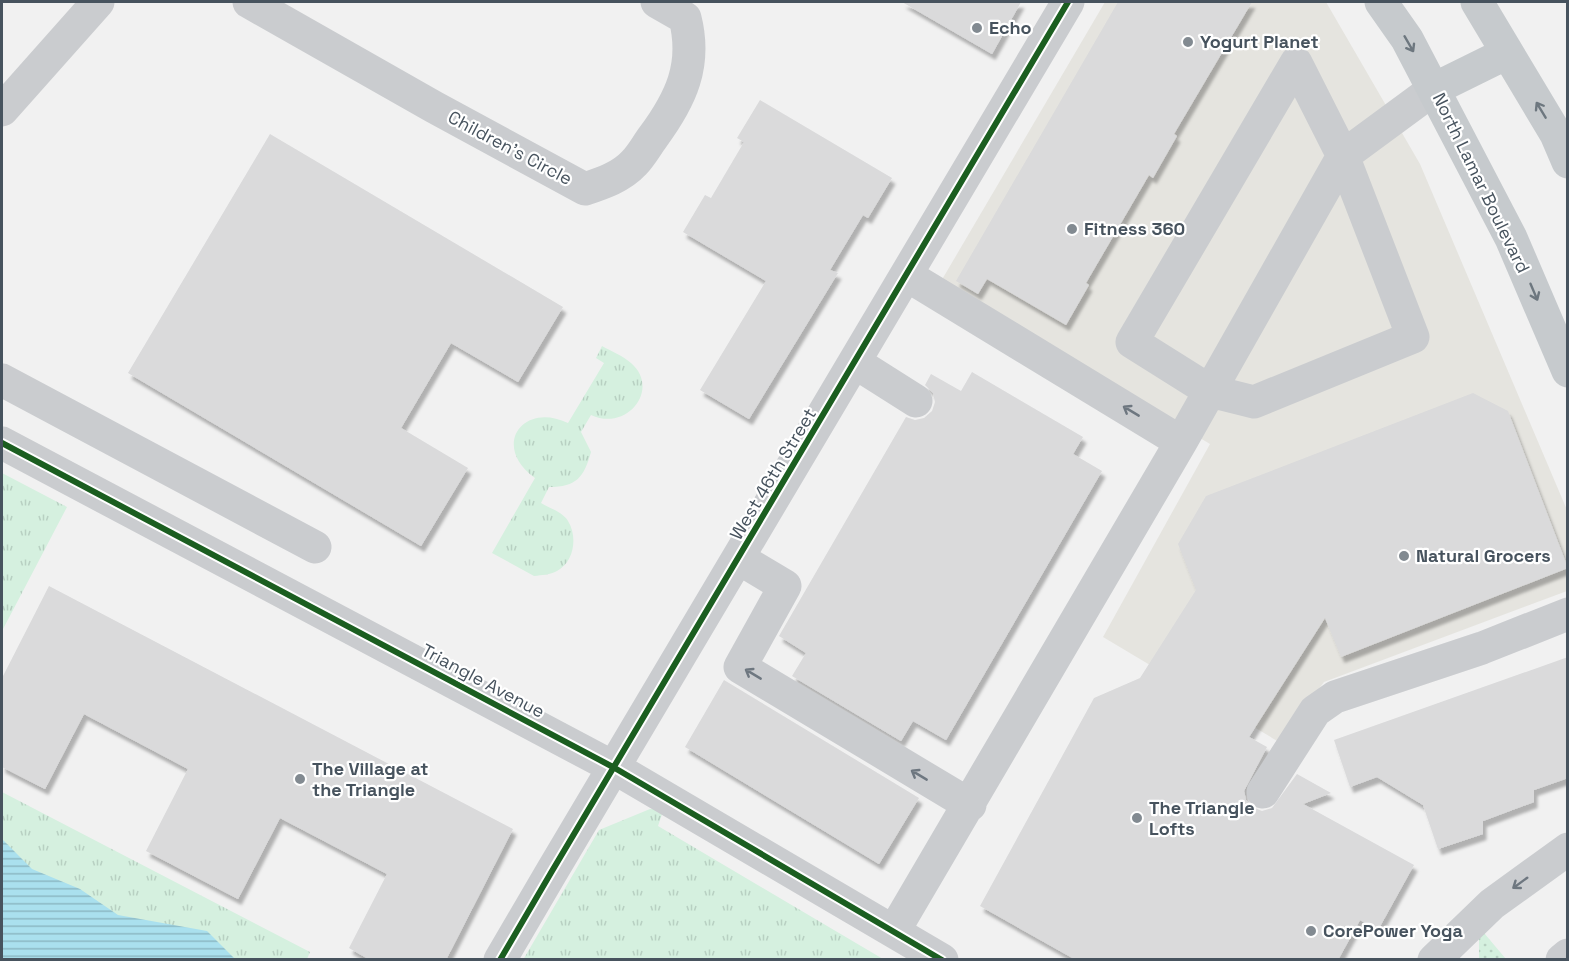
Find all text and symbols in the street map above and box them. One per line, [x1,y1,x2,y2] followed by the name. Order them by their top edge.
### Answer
[989,16,1032,39] place label: Echo
[970,21,984,35] marker: Echo
[1200,30,1319,53] place label: Yogurt Planet
[1181,35,1195,49] marker: Yogurt Planet
[1404,35,1416,52] one-way arrow
[1428,89,1535,277] street label: North Lamar Boulevard
[1535,102,1547,119] one-way arrow
[444,105,576,190] street label: Children's Circle
[1084,217,1185,240] place label: Fitness 360
[1065,222,1079,236] marker: Fitness 360
[1529,283,1540,301] one-way arrow
[724,404,821,544] street label: West 46th Street
[1123,405,1140,417] one-way arrow
[1416,544,1551,567] place label: Natural Grocers
[1397,549,1411,563] marker: Natural Grocers
[418,638,549,723] street label: Triangle Avenue
[745,668,762,680] one-way arrow
[312,757,429,801] place label: The Village at the Triangle
[911,769,928,782] one-way arrow
[293,772,307,786] marker: The Village at the Triangle
[1149,796,1255,840] place label: The Triangle Lofts
[1130,811,1144,825] marker: The Triangle Lofts
[1513,877,1529,889] one-way arrow
[1323,919,1464,942] place label: CorePower Yoga
[1304,924,1318,938] marker: CorePower Yoga

